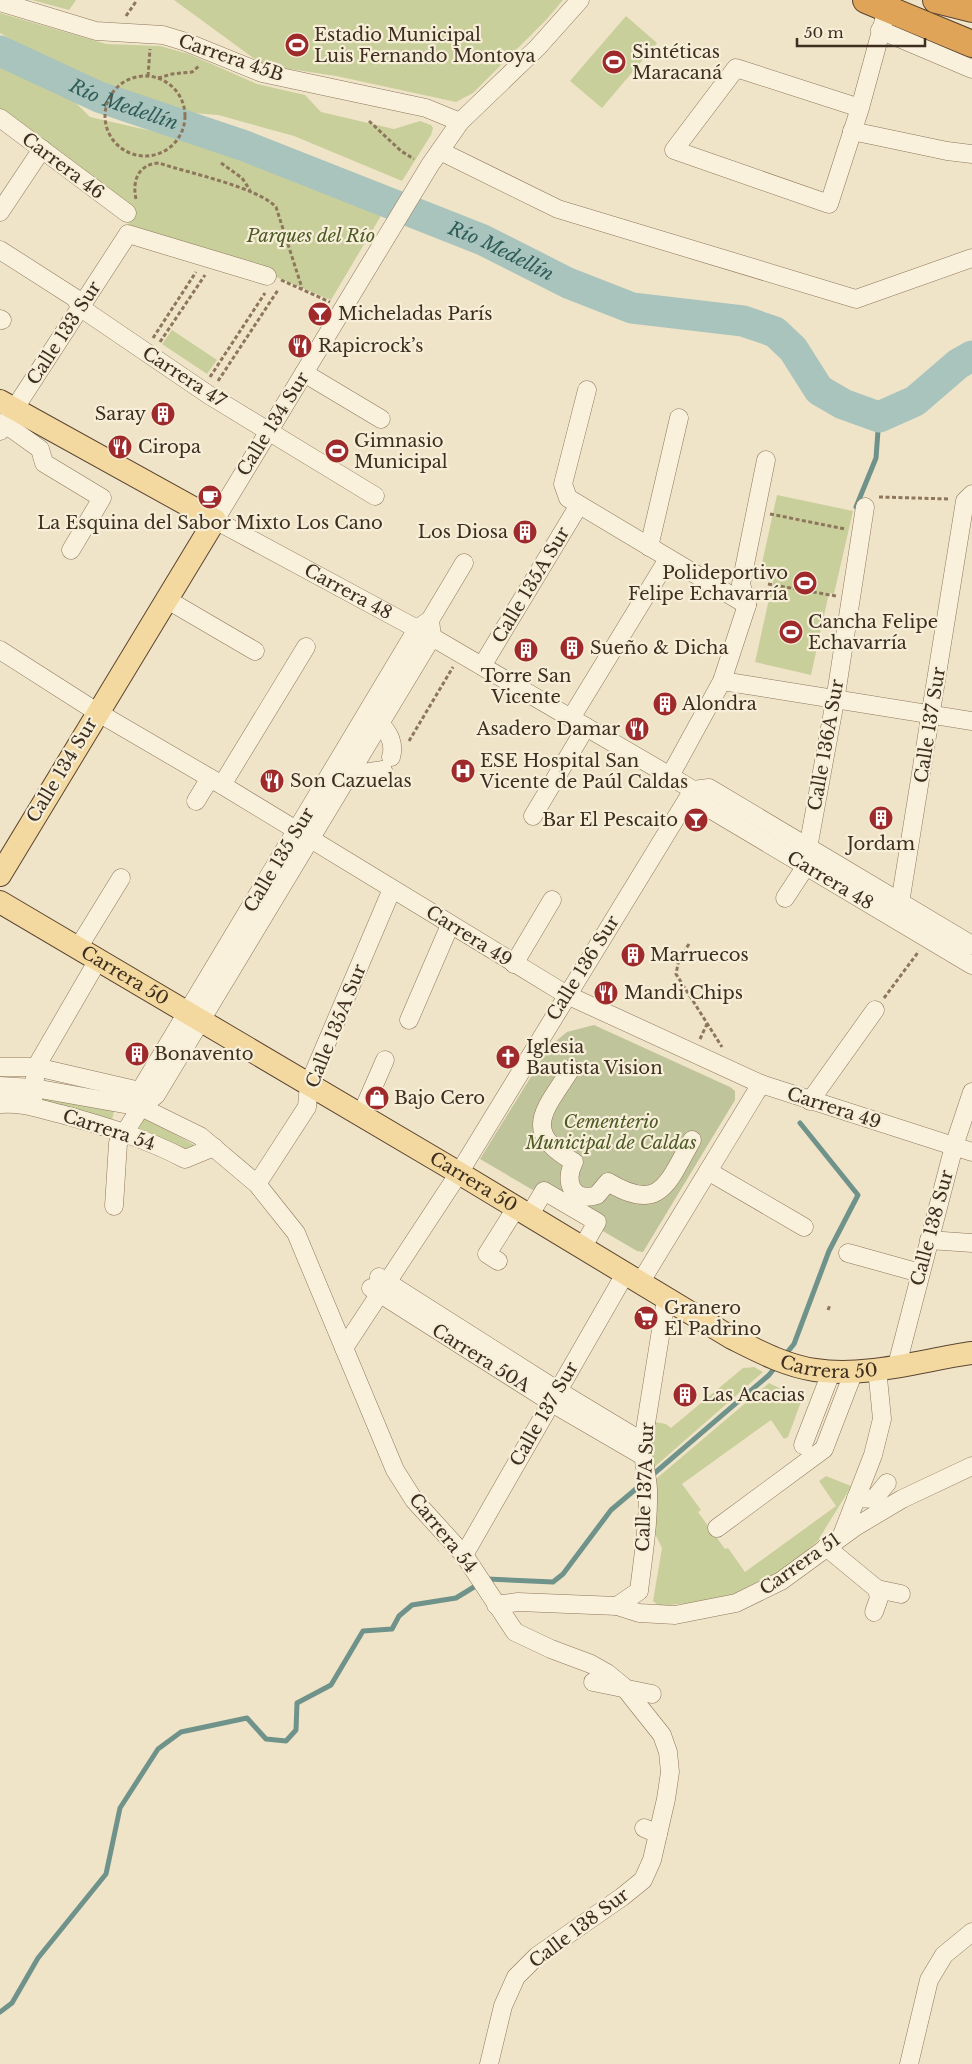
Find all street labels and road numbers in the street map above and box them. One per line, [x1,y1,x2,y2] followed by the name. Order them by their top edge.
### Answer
[176,30,286,86] street label: Carrera 45B
[18,128,108,204] street label: Carrera 46
[22,277,106,389] street label: Calle 133 Sur
[138,342,231,413] street label: Carrera 47
[232,368,314,480] street label: Calle 134 Sur
[488,523,575,647] street label: Calle 135A Sur
[300,559,396,624] street label: Carrera 48
[910,665,950,785] street label: Calle 137 Sur
[804,677,848,812] street label: Calle 136A Sur
[22,713,102,827] street label: Calle 134 Sur
[239,803,319,916] street label: Calle 135 Sur
[783,846,877,915] street label: Carrera 48
[422,901,516,971] street label: Carrera 49
[542,911,624,1025] street label: Calle 136 Sur
[77,941,173,1010] street label: Carrera 50
[301,961,371,1091] street label: Calle 135A Sur
[784,1083,884,1133] street label: Carrera 49
[60,1105,158,1155] street label: Carrera 54
[426,1147,521,1217] street label: Carrera 50
[906,1167,958,1288] street label: Calle 138 Sur
[428,1319,535,1398] street label: Carrera 50A
[777,1350,879,1383] street label: Carrera 50
[505,1357,583,1470] street label: Calle 137 Sur
[632,1421,658,1552] street label: Calle 137A Sur
[404,1489,482,1577] street label: Carrera 54
[755,1528,845,1600] street label: Carrera 51
[525,1883,633,1973] street label: Calle 138 Sur

